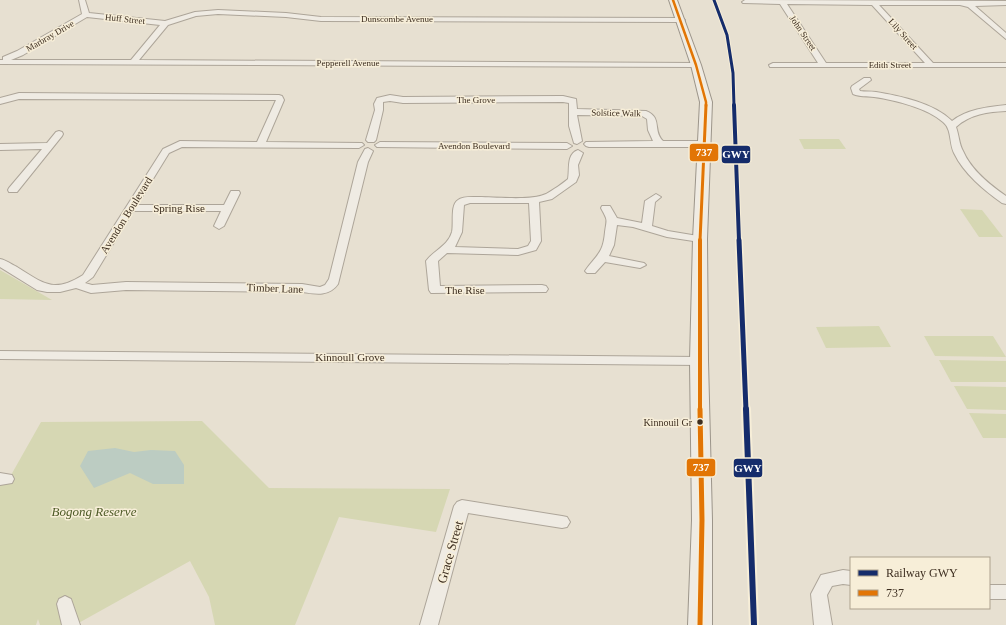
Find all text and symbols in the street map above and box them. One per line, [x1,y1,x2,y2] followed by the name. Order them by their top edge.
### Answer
[105,12,146,26] street label: Huff Street
[361,14,433,24] street label: Dunscombe Avenue
[788,14,819,53] street label: John Street
[886,16,920,52] street label: Lily Street
[24,18,76,54] street label: Marbray Drive
[316,58,380,68] street label: Pepperell Avenue
[869,60,912,70] street label: Edith Street
[457,95,495,105] street label: The Grove
[591,108,641,118] street label: Solstice Walk
[438,141,511,151] street label: Avendon Boulevard
[689,143,719,162] line badge: 737
[721,145,751,164] line badge: GWY
[696,146,713,158] text: 737
[722,148,750,160] text: GWY
[98,174,155,256] street label: Avendon Boulevard
[153,202,205,214] street label: Spring Rise
[246,281,304,295] street label: Timber Lane
[445,284,485,296] street label: The Rise
[315,351,385,363] street label: Kinnoull Grove
[643,417,693,428] place label: Kinnouil Gr
[695,417,705,427] marker: Kinnouil Gr
[686,458,716,477] line badge: 737
[733,458,763,478] line badge: GWY
[693,461,710,473] text: 737
[734,462,762,474] text: GWY
[52,504,137,519] park label: Bogong Reserve
[434,519,466,585] street label: Grace Street
[850,557,990,609] legend
[886,566,958,580] text: Railway GWY
[886,586,904,600] text: 737

